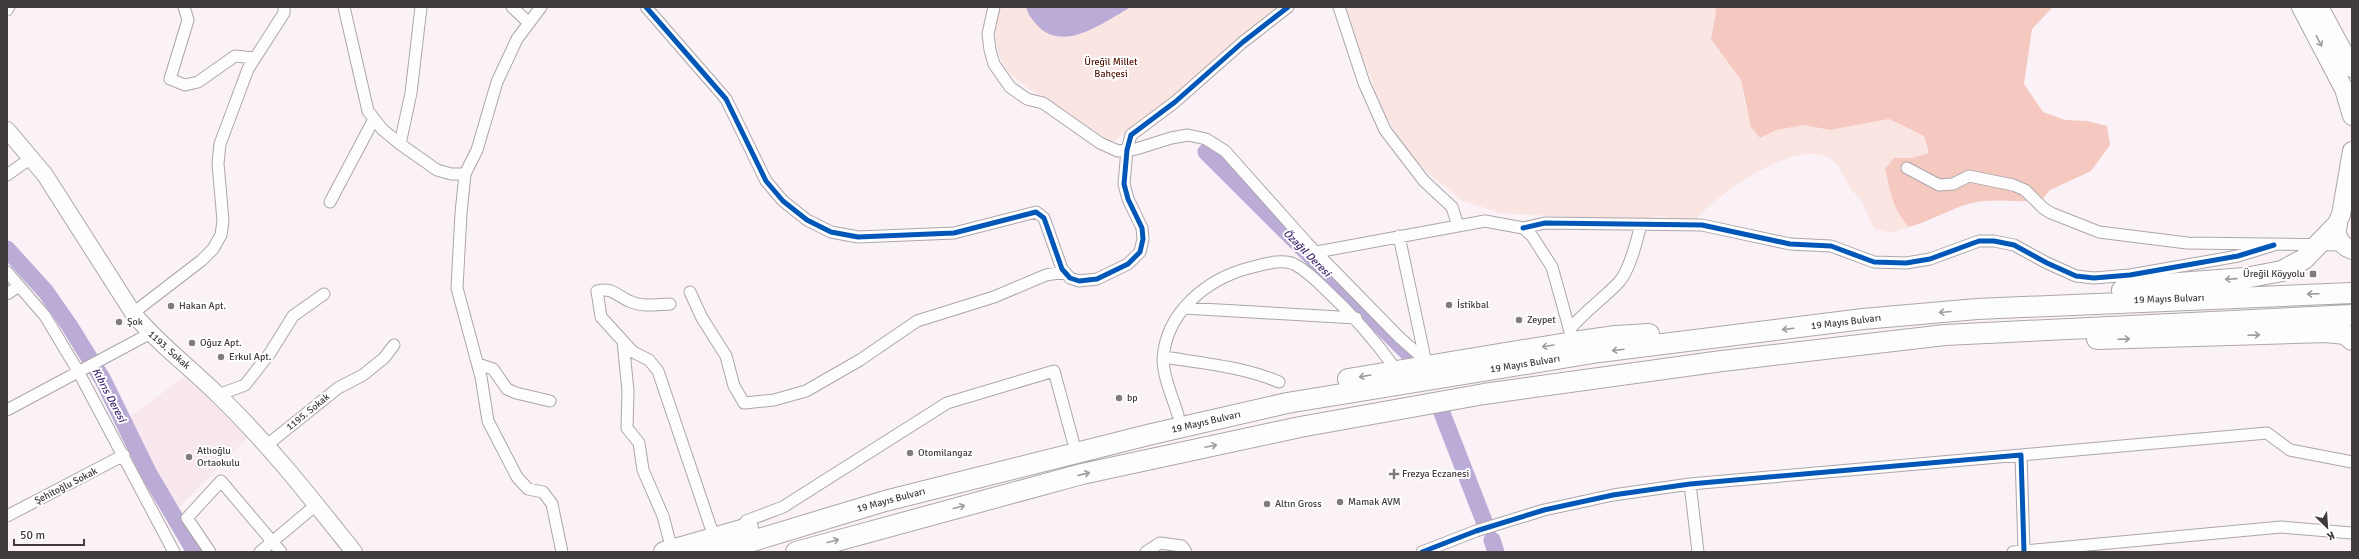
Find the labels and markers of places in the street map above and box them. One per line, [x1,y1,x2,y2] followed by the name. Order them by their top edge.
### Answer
[2243,268,2305,280] place label: Üreğil Köyyolu
[2308,269,2318,279] marker: Üreğil Köyyolu
[1457,299,1489,311] place label: İstikbal
[179,300,226,312] place label: Hakan Apt.
[1444,300,1454,310] marker: İstikbal
[166,301,176,311] marker: Hakan Apt.
[1527,314,1556,326] place label: Zeypet
[1514,315,1524,325] marker: Zeypet
[127,316,143,328] place label: Şok
[114,317,124,327] marker: Şok
[200,337,242,349] place label: Oğuz Apt.
[187,338,197,348] marker: Oğuz Apt.
[229,351,272,363] place label: Erkul Apt.
[216,352,226,362] marker: Erkul Apt.
[1127,392,1138,404] place label: bp
[1114,393,1124,403] marker: bp
[197,445,240,469] place label: Atlıoğlu Ortaokulu
[918,447,973,459] place label: Otomilangaz
[905,448,915,458] marker: Otomilangaz
[184,452,194,462] marker: Atlıoğlu Ortaokulu
[1402,468,1469,480] place label: Frezya Eczanesi
[1389,469,1399,479] marker: Frezya Eczanesi
[1348,496,1401,508] place label: Mamak AVM
[1335,497,1345,507] marker: Mamak AVM
[1275,498,1322,510] place label: Altın Gross
[1262,499,1272,509] marker: Altın Gross

